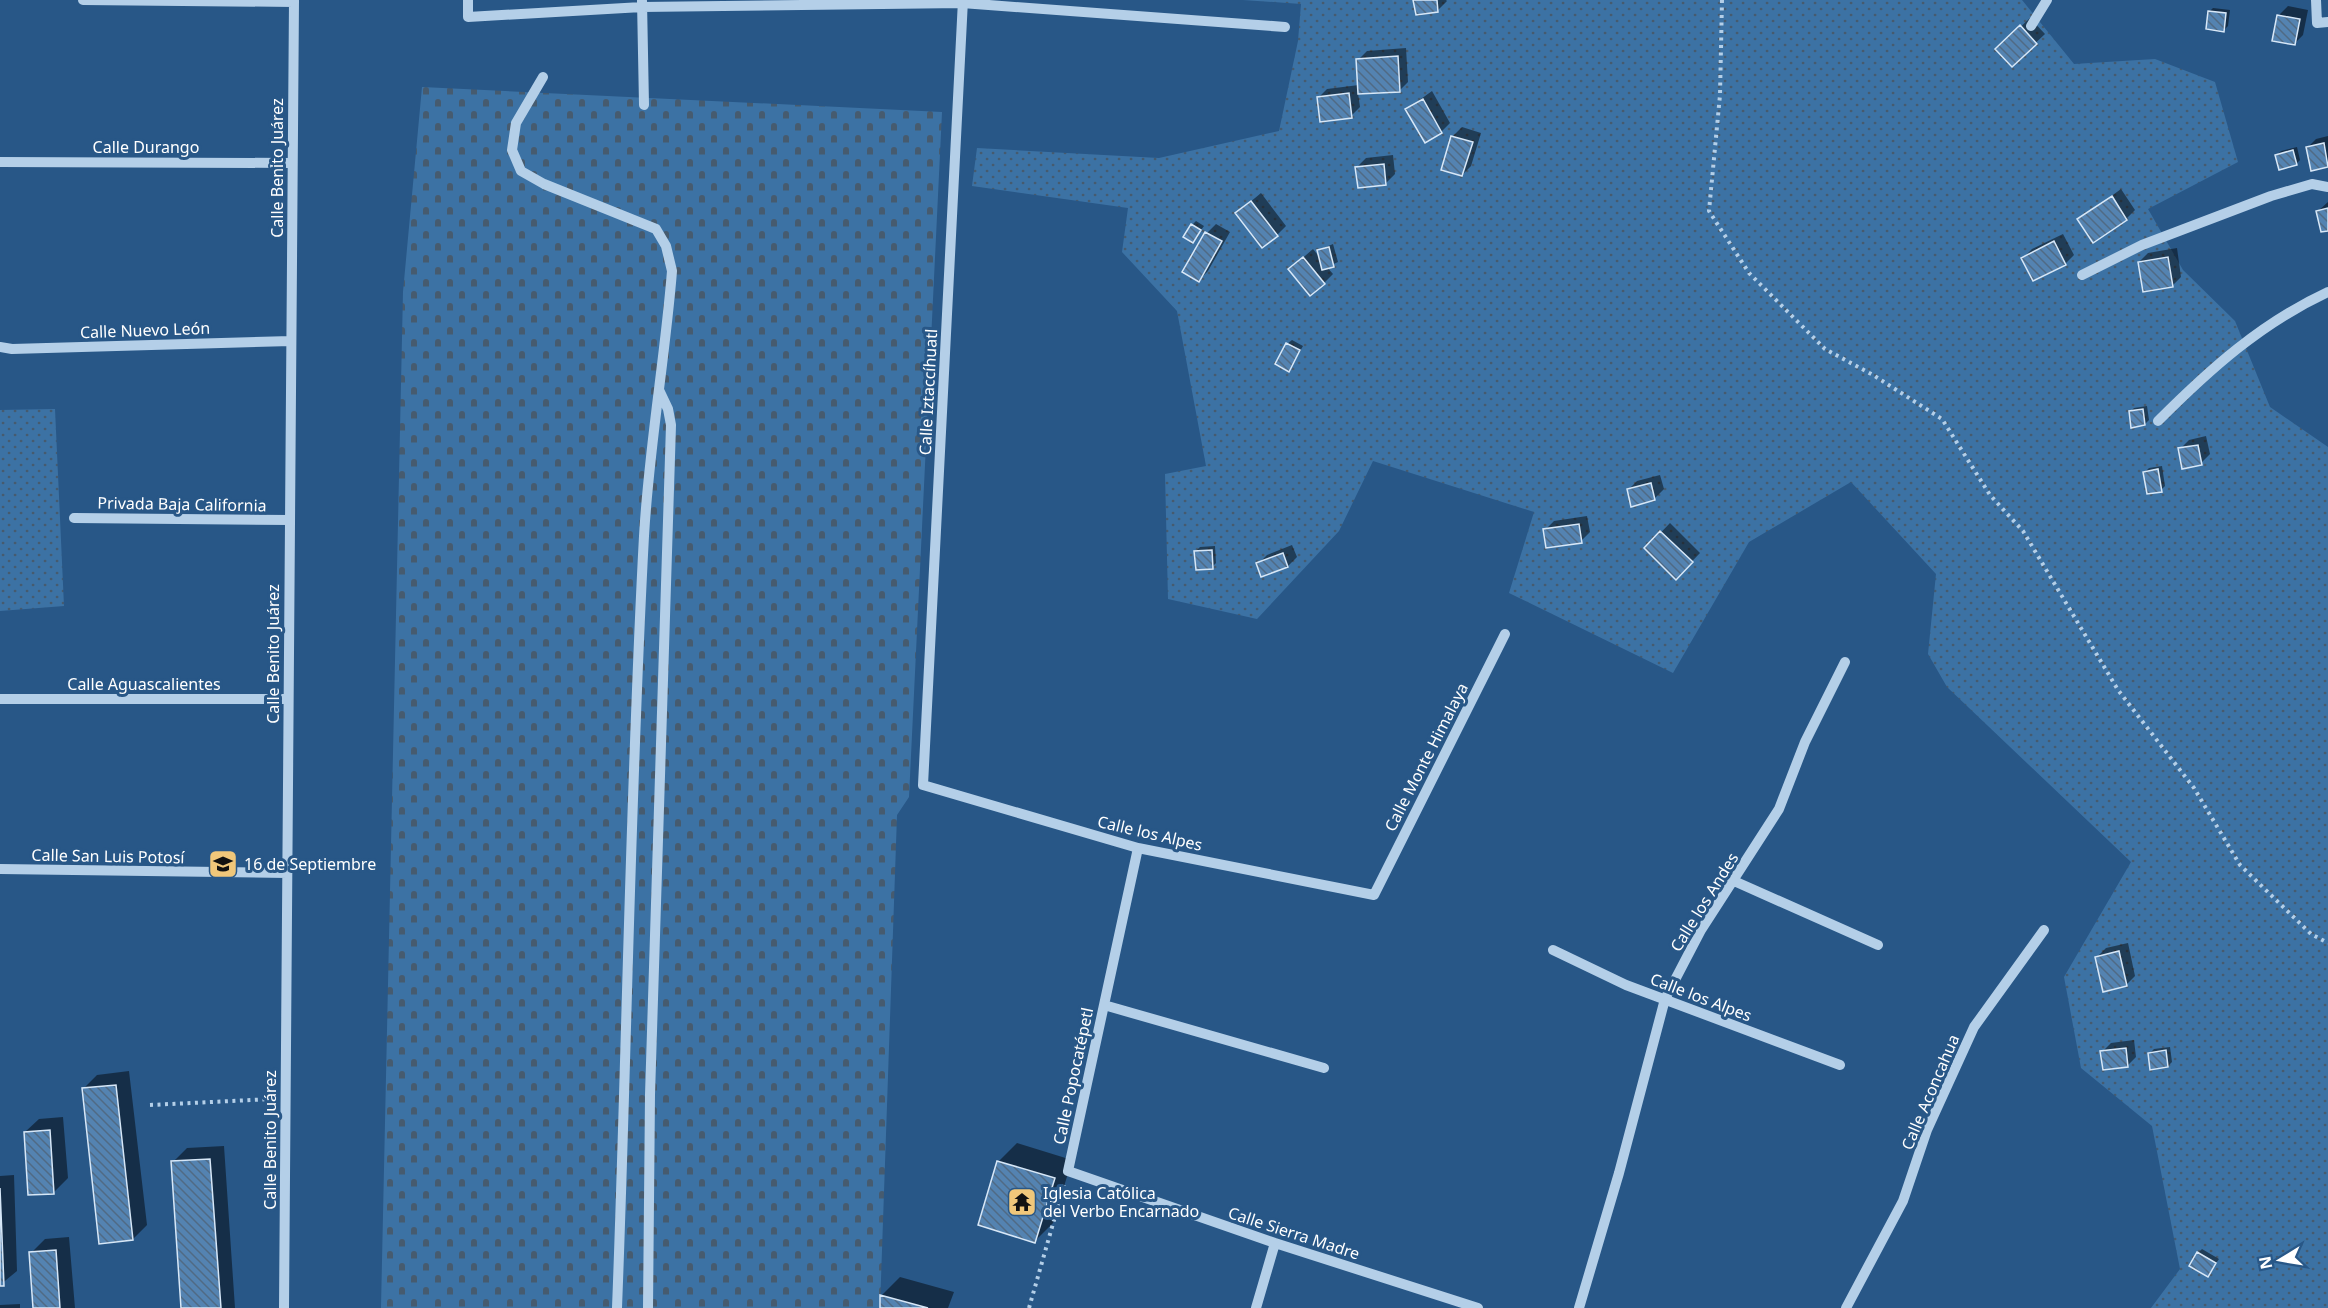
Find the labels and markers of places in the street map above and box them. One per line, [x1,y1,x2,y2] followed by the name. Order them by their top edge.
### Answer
[207,848,239,880] school or university icon: 16 de Septiembre
[244,853,376,875] place label: 16 de Septiembre
[1043,1182,1199,1222] place label: Iglesia Católica del Verbo Encarnado
[1006,1186,1038,1218] temple icon: Iglesia Católica del Verbo Encarnado

